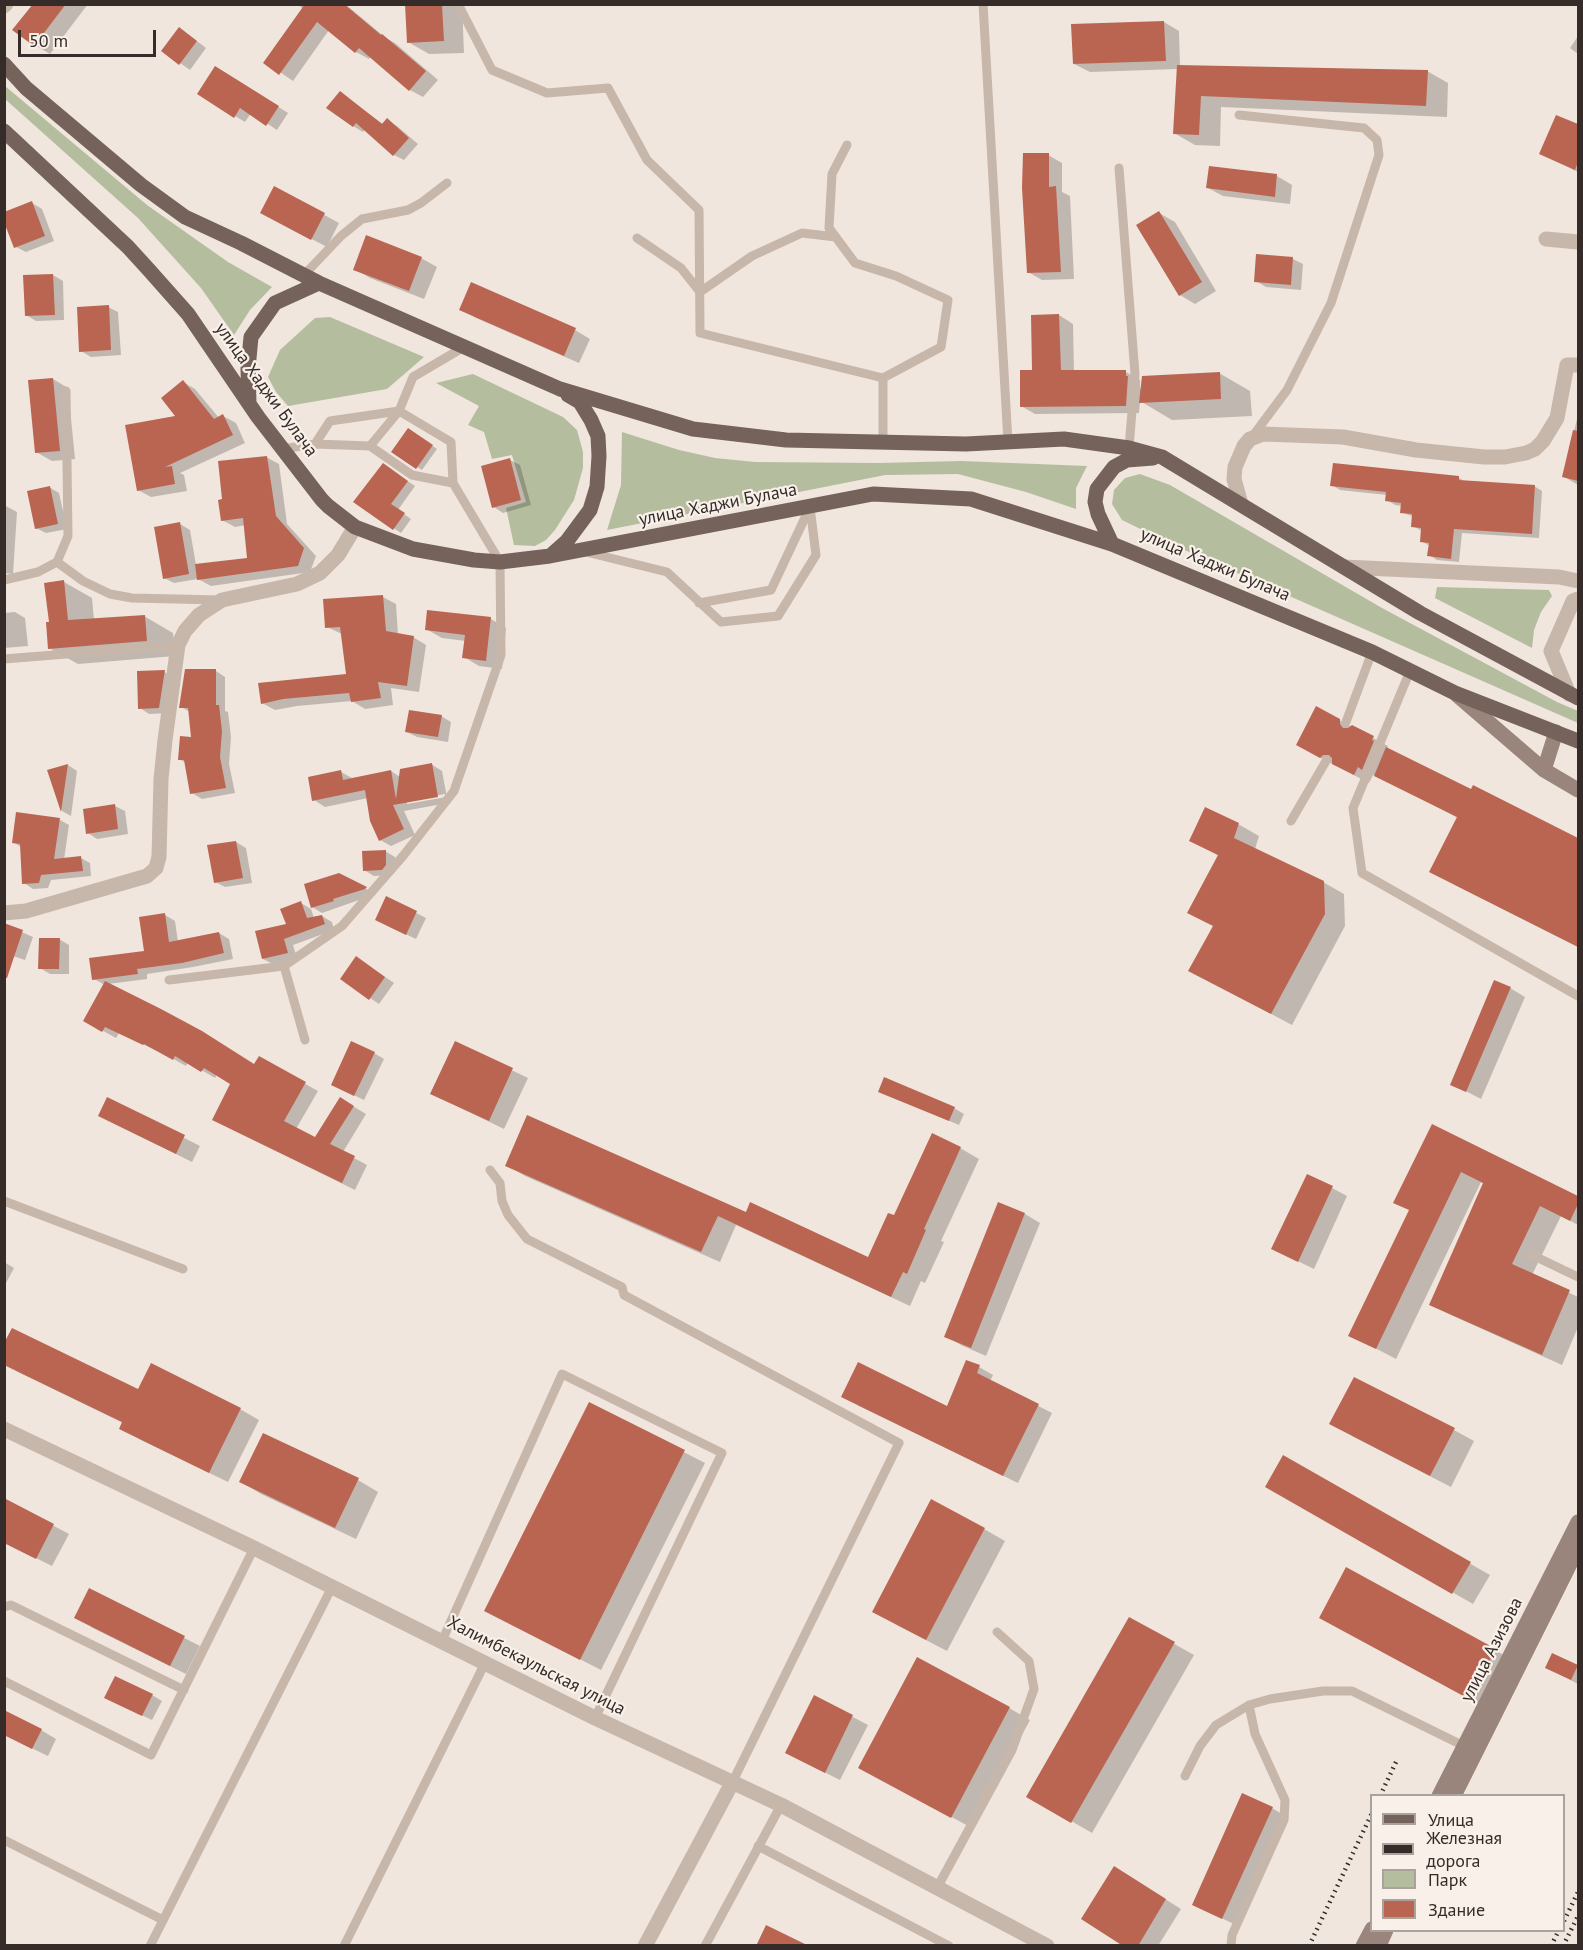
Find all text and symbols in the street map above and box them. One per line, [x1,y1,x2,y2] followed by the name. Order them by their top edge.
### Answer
[21,18,159,56] scale bar
[29,29,68,52] text: 50 m
[210,319,322,461] street label: улица Хаджи Булача
[637,479,799,531] street label: улица Хаджи Булача
[1137,524,1293,606] street label: улица Хаджи Булача
[1456,1594,1528,1706] street label: улица Азизова
[443,1612,629,1720] street label: Халимбекаульская улица
[1370,1794,1565,1932] legend
[1428,1808,1474,1831] text: Улица
[1426,1826,1502,1872] text: Железная дорога
[1428,1868,1467,1891] text: Парк
[1428,1898,1485,1921] text: Здание

